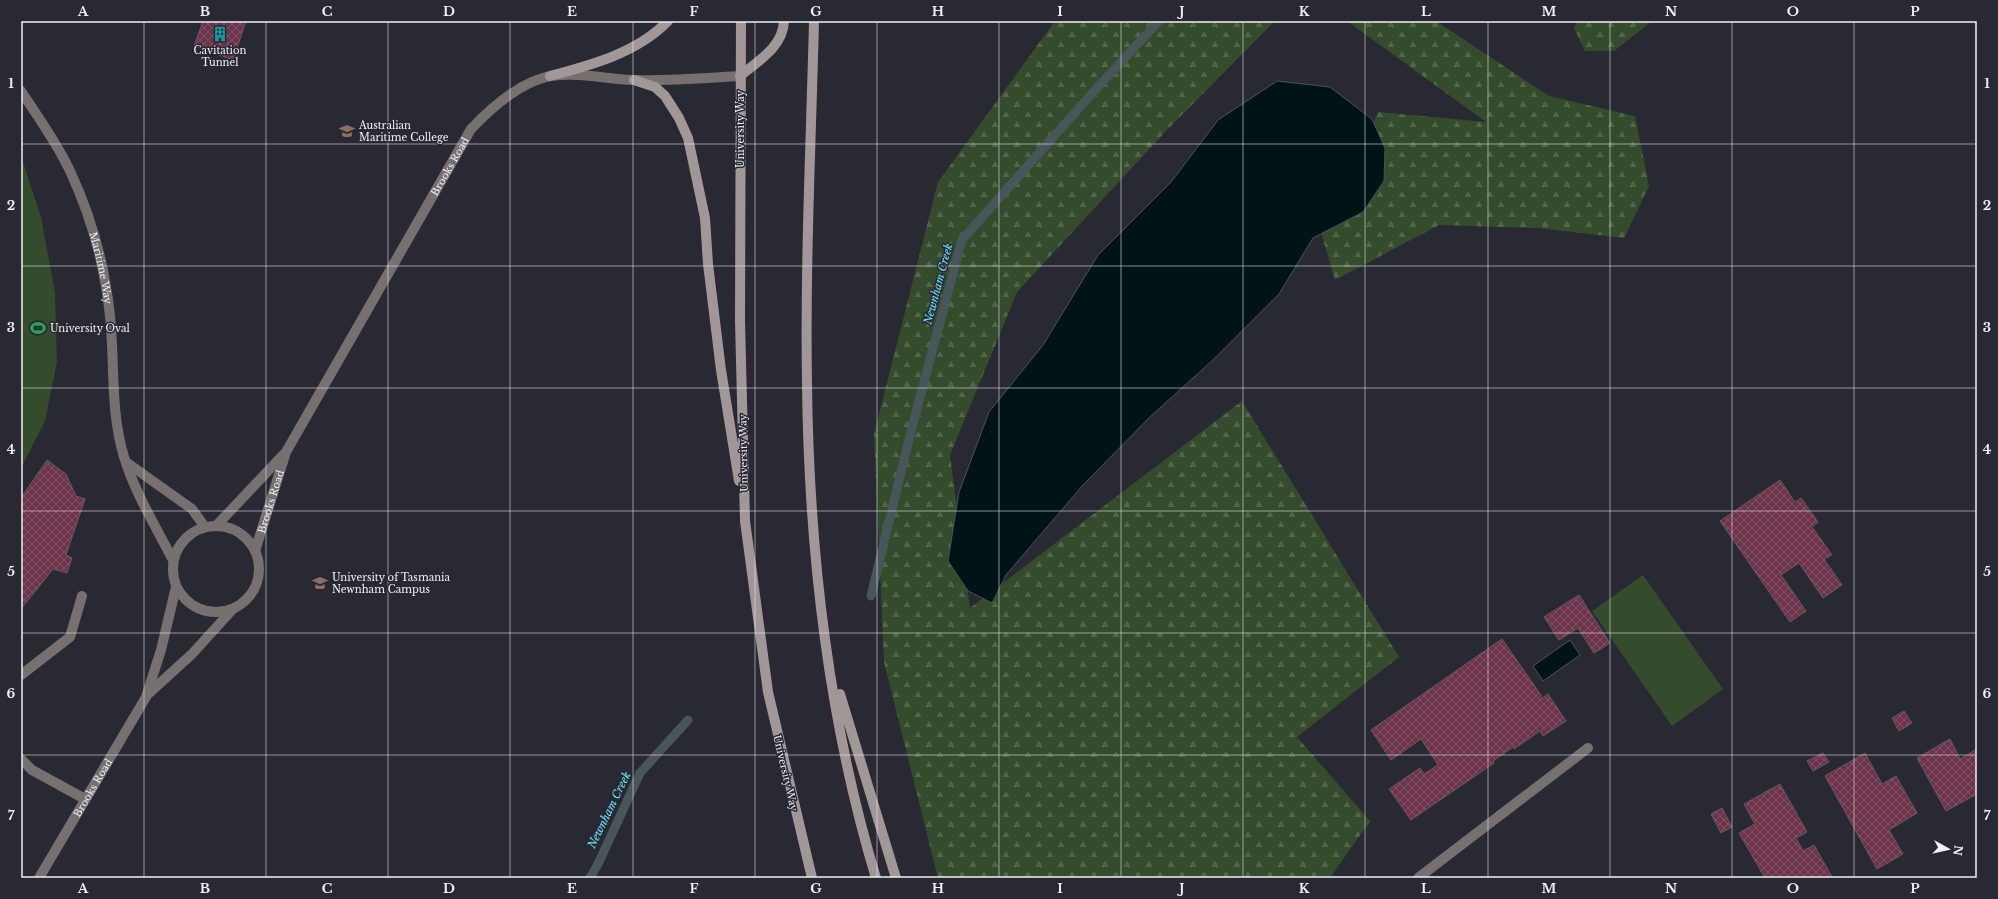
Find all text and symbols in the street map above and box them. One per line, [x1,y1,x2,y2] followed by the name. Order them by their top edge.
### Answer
[77,3,89,20] text: A
[200,3,210,20] text: B
[322,3,333,20] text: C
[443,3,455,20] text: D
[567,3,577,20] text: E
[690,3,699,20] text: F
[810,3,822,20] text: G
[932,3,944,20] text: H
[1057,3,1063,20] text: I
[1176,3,1185,20] text: J
[1299,3,1310,20] text: K
[1421,3,1431,20] text: L
[1542,3,1557,20] text: M
[1665,3,1677,20] text: N
[1787,3,1799,20] text: O
[1910,3,1920,20] text: P
[211,25,229,43] building icon: Cavitation Tunnel
[194,44,247,69] place label: Cavitation Tunnel
[8,75,14,92] text: 1
[1984,75,1990,92] text: 1
[734,89,747,168] street label: University Way
[358,119,449,144] place label: Australian Maritime College
[338,122,356,140] school or university icon: Australian Maritime College
[428,135,472,198] street label: Brooks Road
[7,197,15,214] text: 2
[1983,197,1991,214] text: 2
[86,230,115,305] street label: Maritime Way
[920,242,956,327] water label: Newnham Creek
[7,319,15,336] text: 3
[29,319,47,337] sports icon: University Oval
[1983,319,1991,336] text: 3
[50,322,130,335] place label: University Oval
[736,413,751,492] street label: University Way
[7,441,16,458] text: 4
[1983,441,1992,458] text: 4
[255,468,287,535] street label: Brooks Road
[7,563,15,580] text: 5
[1983,563,1991,580] text: 5
[332,571,450,596] place label: University of Tasmania Newnham Campus
[311,574,329,592] school or university icon: University of Tasmania Newnham Campus
[7,685,16,702] text: 6
[1983,685,1992,702] text: 6
[770,734,801,813] street label: University Way
[71,756,115,819] street label: Brooks Road
[584,769,634,851] water label: Newnham Creek
[8,807,15,824] text: 7
[1984,807,1991,824] text: 7
[1928,829,1968,869] north arrow
[1950,844,1966,857] text: N
[77,880,89,897] text: A
[200,880,210,897] text: B
[322,880,333,897] text: C
[443,880,455,897] text: D
[567,880,577,897] text: E
[690,880,699,897] text: F
[810,880,822,897] text: G
[932,880,944,897] text: H
[1057,880,1063,897] text: I
[1176,880,1185,897] text: J
[1299,880,1310,897] text: K
[1421,880,1431,897] text: L
[1542,880,1557,897] text: M
[1665,880,1677,897] text: N
[1787,880,1799,897] text: O
[1910,880,1920,897] text: P

